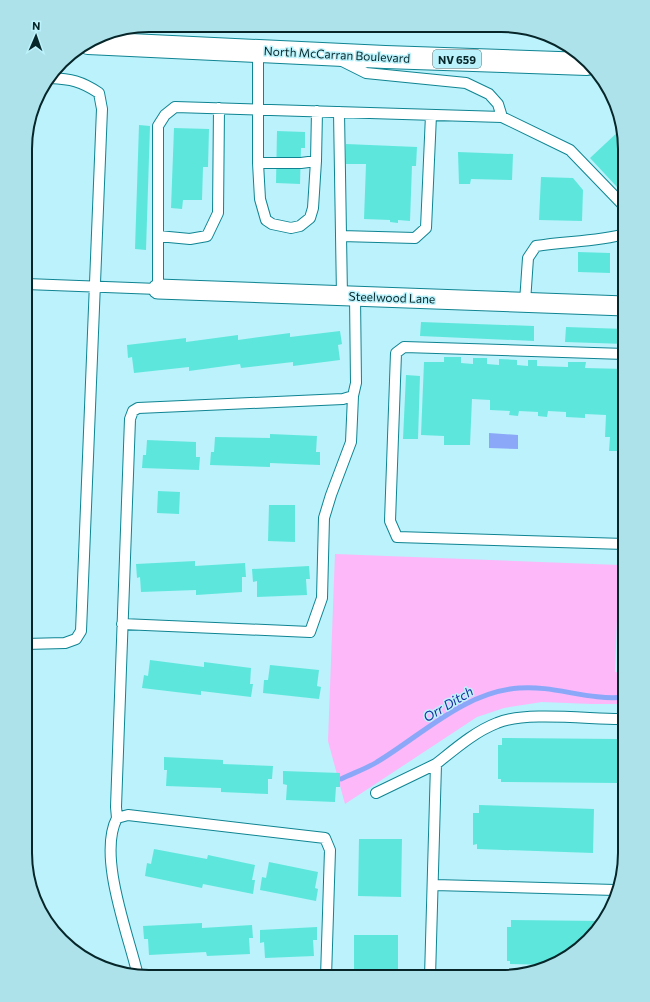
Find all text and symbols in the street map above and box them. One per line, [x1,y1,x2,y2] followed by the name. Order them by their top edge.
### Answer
[16,16,56,56] north arrow
[32,19,41,32] text: N
[263,43,411,65] street label: North McCarran Boulevard
[433,50,481,68] road number: NV 659
[348,288,436,306] street label: Steelwood Lane
[420,683,476,725] water label: Orr Ditch

